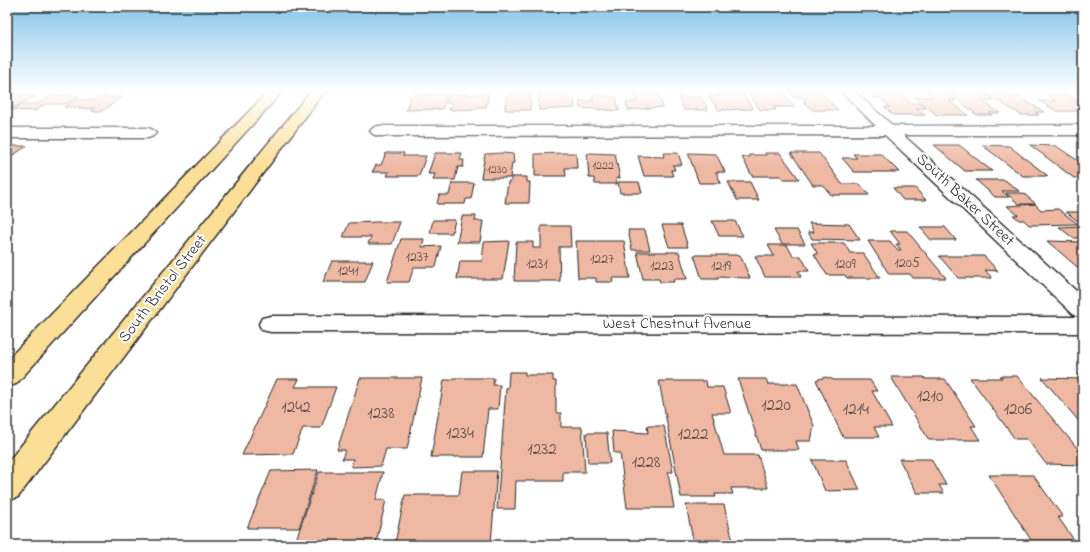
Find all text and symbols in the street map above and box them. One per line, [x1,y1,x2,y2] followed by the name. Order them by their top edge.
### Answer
[910,148,1020,253] street label: South Baker Street
[592,157,614,175] house number: 1222
[487,161,507,179] house number: 1230
[113,229,213,348] street label: South Bristol Street
[406,247,429,268] house number: 1237
[590,249,614,270] house number: 1227
[894,253,920,274] house number: 1205
[526,254,548,275] house number: 1231
[834,254,857,275] house number: 1209
[650,256,674,277] house number: 1223
[711,256,732,277] house number: 1219
[337,261,359,282] house number: 1241
[603,312,752,336] street label: West Chestnut Avenue
[917,384,943,409] house number: 1210
[761,393,791,418] house number: 1220
[281,395,311,420] house number: 1242
[843,397,869,422] house number: 1214
[1004,397,1033,422] house number: 1206
[367,401,395,426] house number: 1238
[446,421,474,446] house number: 1234
[678,422,708,447] house number: 1222
[527,437,557,462] house number: 1232
[632,450,660,475] house number: 1228

